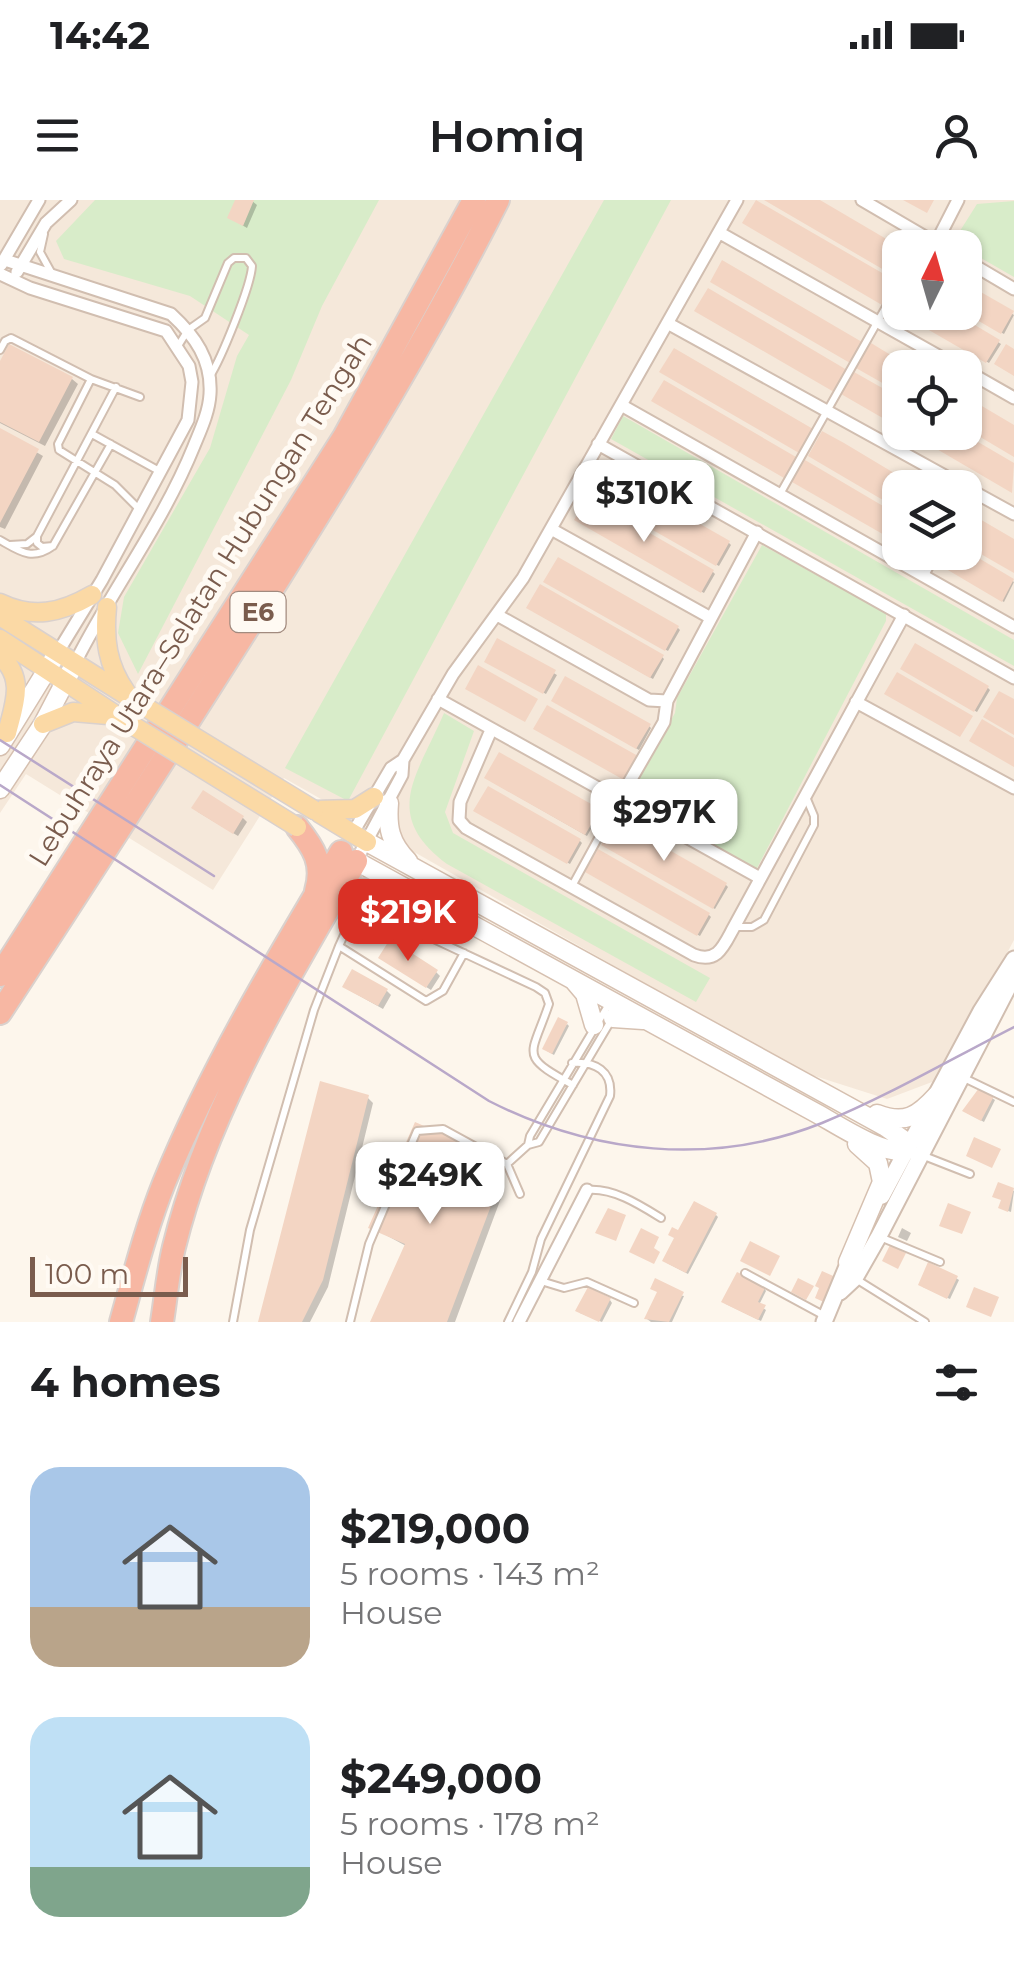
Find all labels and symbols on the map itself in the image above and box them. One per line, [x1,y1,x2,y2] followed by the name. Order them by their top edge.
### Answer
[882,230,982,330] north arrow
[21,328,379,872] street label: Lebuhraya Utara–Selatan Hubungan Tengah
[574,460,714,545] pin: $310K
[230,592,286,632] road number: E6
[594,779,734,864] pin: $297K
[338,879,478,964] pin: $219K
[360,1142,500,1227] pin: $249K
[30,1252,188,1296] scale bar

